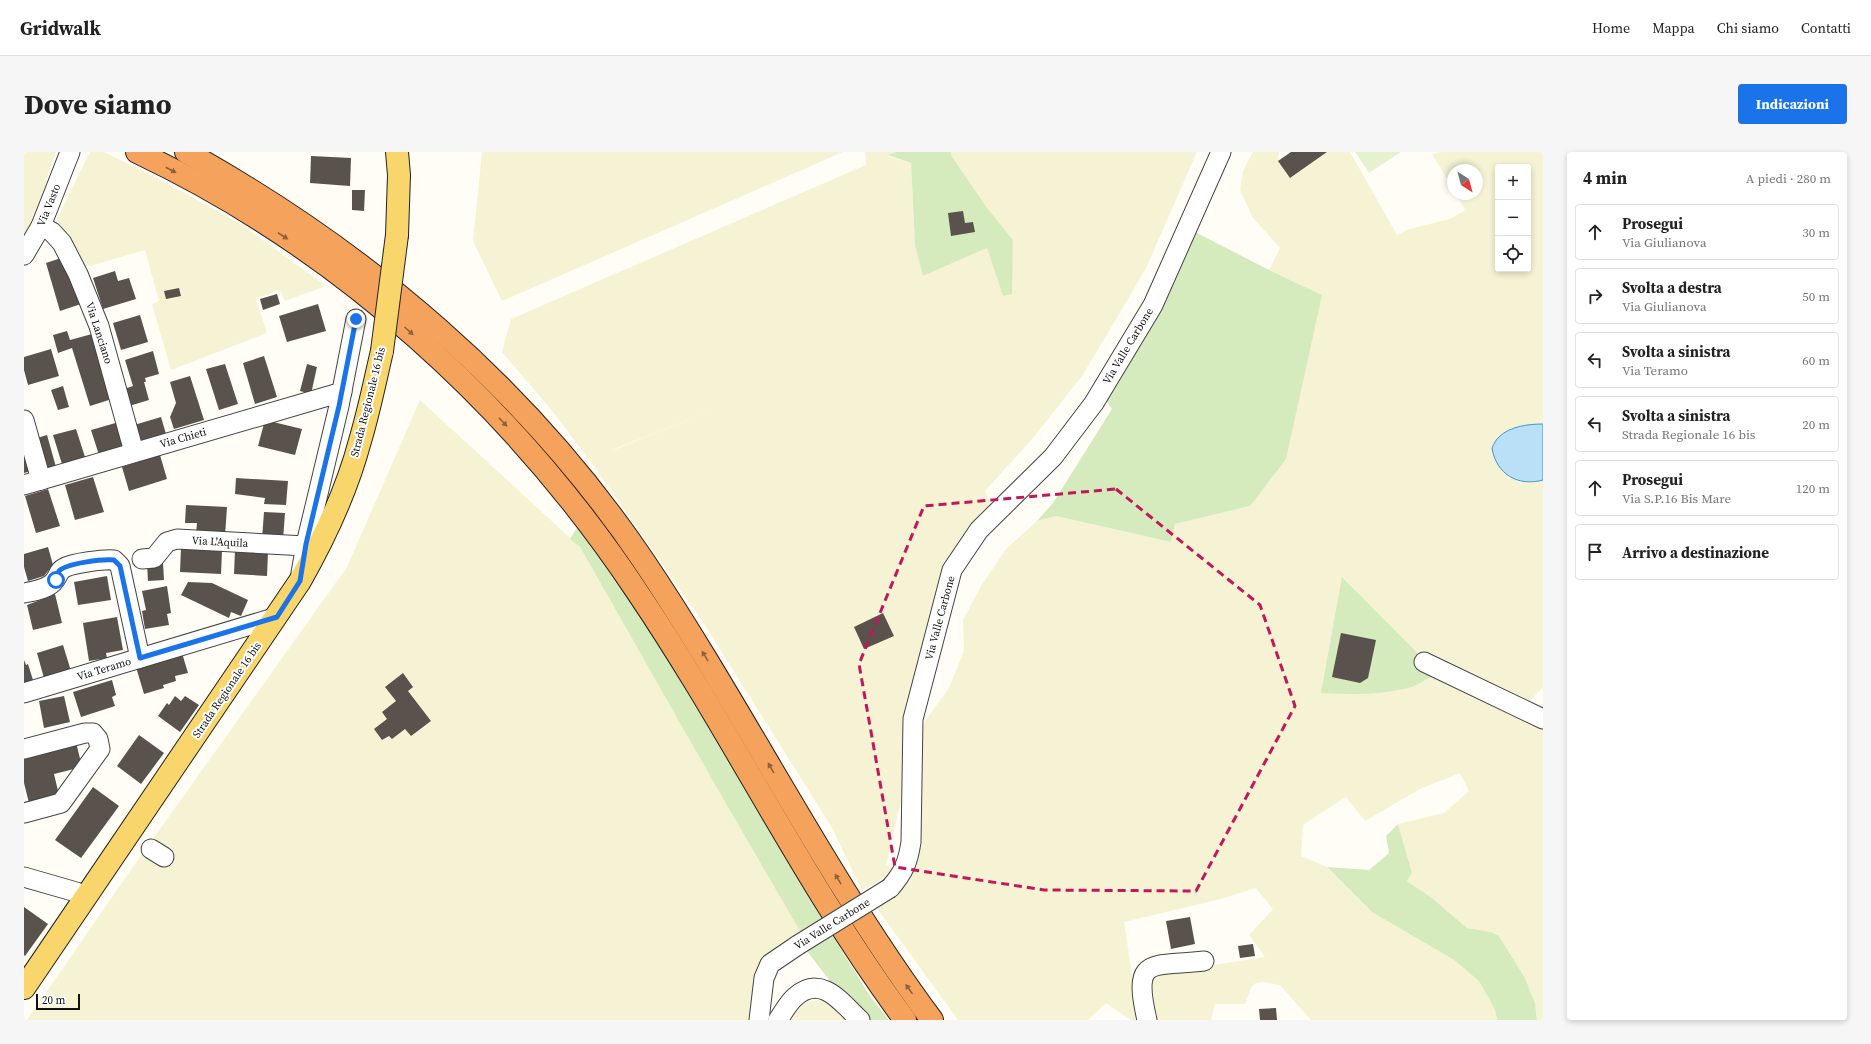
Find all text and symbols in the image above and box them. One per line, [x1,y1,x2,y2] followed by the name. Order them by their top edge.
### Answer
[20,15,101,41] text: Gridwalk
[1592,18,1630,38] text: Home
[1652,18,1695,38] text: Mappa
[1717,18,1779,38] text: Chi siamo
[1801,18,1851,38] text: Contatti
[1738,84,1847,124] button: Indicazioni
[24,85,171,123] text: Dove siamo
[1447,164,1483,200] north arrow
[1495,164,1531,272] map controls
[1495,164,1531,200] button: +
[1583,166,1627,190] text: 4 min
[165,167,177,173] one-way arrow
[1746,170,1831,187] text: A piedi · 280 m
[34,181,64,229] street label: Via Vasto
[1495,200,1531,236] button: −
[1622,213,1683,234] text: Prosegui
[1584,221,1606,243] icon: ahead
[1802,224,1830,241] text: 30 m
[278,232,288,240] one-way arrow
[1622,234,1707,251] text: Via Giulianova
[1495,236,1531,272] button: locate
[1622,277,1722,298] text: Svolta a destra
[1584,285,1606,307] icon: right
[1802,288,1830,305] text: 50 m
[1622,298,1707,315] text: Via Giulianova
[82,300,116,366] street label: Via Lanciano
[1099,305,1157,387] street label: Via Valle Carbone
[347,310,365,328] route end
[404,327,414,336] one-way arrow
[1622,341,1731,362] text: Svolta a sinistra
[347,345,389,459] street label: Strada Regionale 16 bis
[1584,349,1606,371] icon: left
[1802,352,1830,369] text: 60 m
[1622,362,1688,379] text: Via Teramo
[1622,405,1731,426] text: Svolta a sinistra
[1584,413,1606,435] icon: left
[498,416,507,427] one-way arrow
[1802,416,1830,433] text: 20 m
[158,424,208,452] street label: Via Chieti
[1622,426,1755,443] text: Strada Regionale 16 bis
[1622,469,1683,490] text: Prosegui
[1584,477,1606,499] icon: ahead
[1796,480,1830,497] text: 120 m
[1622,490,1731,507] text: Via S.P.16 Bis Mare
[191,533,249,551] street label: Via L'Aquila
[1584,541,1606,563] icon: arrive
[1622,542,1769,563] text: Arrivo a destinazione
[47,571,65,589] route start
[922,574,959,662] street label: Via Valle Carbone
[189,639,265,741] street label: Strada Regionale 16 bis
[701,650,708,662] one-way arrow
[75,654,133,684] street label: Via Teramo
[768,762,775,774] one-way arrow
[834,874,842,884] one-way arrow
[791,894,873,953] street label: Via Valle Carbone
[905,983,913,994] one-way arrow
[36,992,80,1011] scale bar
[42,993,65,1008] text: 20 m

